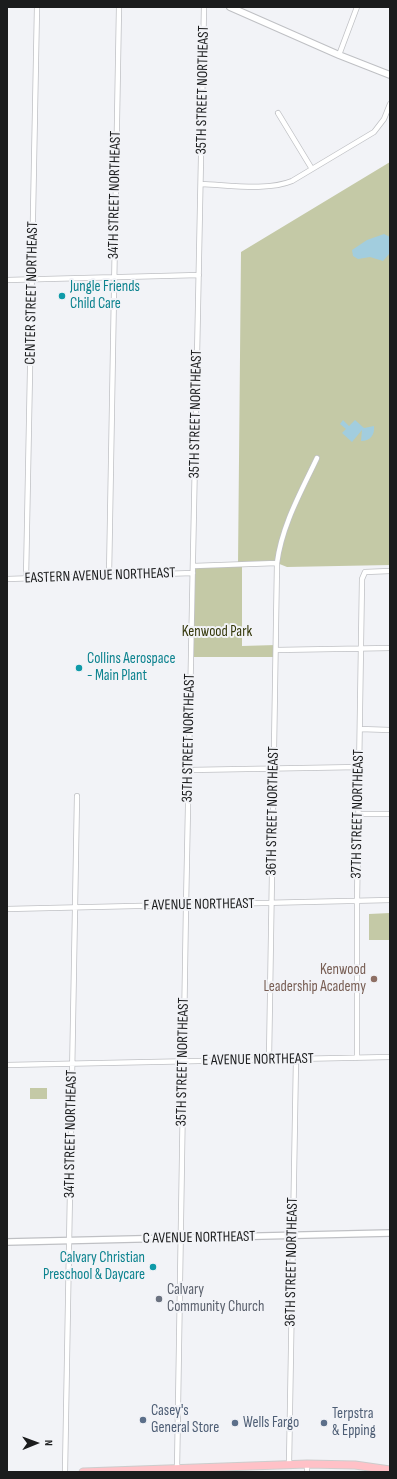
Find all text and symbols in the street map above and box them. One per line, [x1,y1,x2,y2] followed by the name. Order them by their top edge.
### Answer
[193,25,213,155] street label: 35TH STREET NORTHEAST
[105,131,125,259] street label: 34TH STREET NORTHEAST
[22,221,42,365] street label: CENTER STREET NORTHEAST
[70,278,140,313] place label: Jungle Friends Child Care
[57,291,67,301] marker: Jungle Friends Child Care
[186,349,206,479] street label: 35TH STREET NORTHEAST
[24,564,176,588] street label: EASTERN AVENUE NORTHEAST
[182,623,252,641] park label: Kenwood Park
[87,650,176,685] place label: Collins Aerospace - Main Plant
[74,663,84,673] marker: Collins Aerospace - Main Plant
[179,673,199,803] street label: 35TH STREET NORTHEAST
[263,746,283,876] street label: 36TH STREET NORTHEAST
[348,749,368,879] street label: 37TH STREET NORTHEAST
[143,895,255,915] street label: F AVENUE NORTHEAST
[263,961,366,996] place label: Kenwood Leadership Academy
[369,974,379,984] marker: Kenwood Leadership Academy
[173,997,193,1127] street label: 35TH STREET NORTHEAST
[202,1050,314,1070] street label: E AVENUE NORTHEAST
[61,1070,81,1198] street label: 34TH STREET NORTHEAST
[282,1197,302,1327] street label: 36TH STREET NORTHEAST
[143,1228,255,1248] street label: C AVENUE NORTHEAST
[43,1249,145,1284] place label: Calvary Christian Preschool & Daycare
[148,1262,158,1272] marker: Calvary Christian Preschool & Daycare
[167,1281,264,1316] place label: Calvary Community Church
[154,1294,164,1304] marker: Calvary Community Church
[151,1402,219,1437] place label: Casey's General Store
[332,1405,376,1440] place label: Terpstra & Epping
[243,1414,299,1432] place label: Wells Fargo
[138,1415,148,1425] marker: Casey's General Store
[230,1418,240,1428] marker: Wells Fargo
[319,1418,329,1428] marker: Terpstra & Epping
[16,1423,56,1463] north arrow
[42,1440,55,1446] text: N

